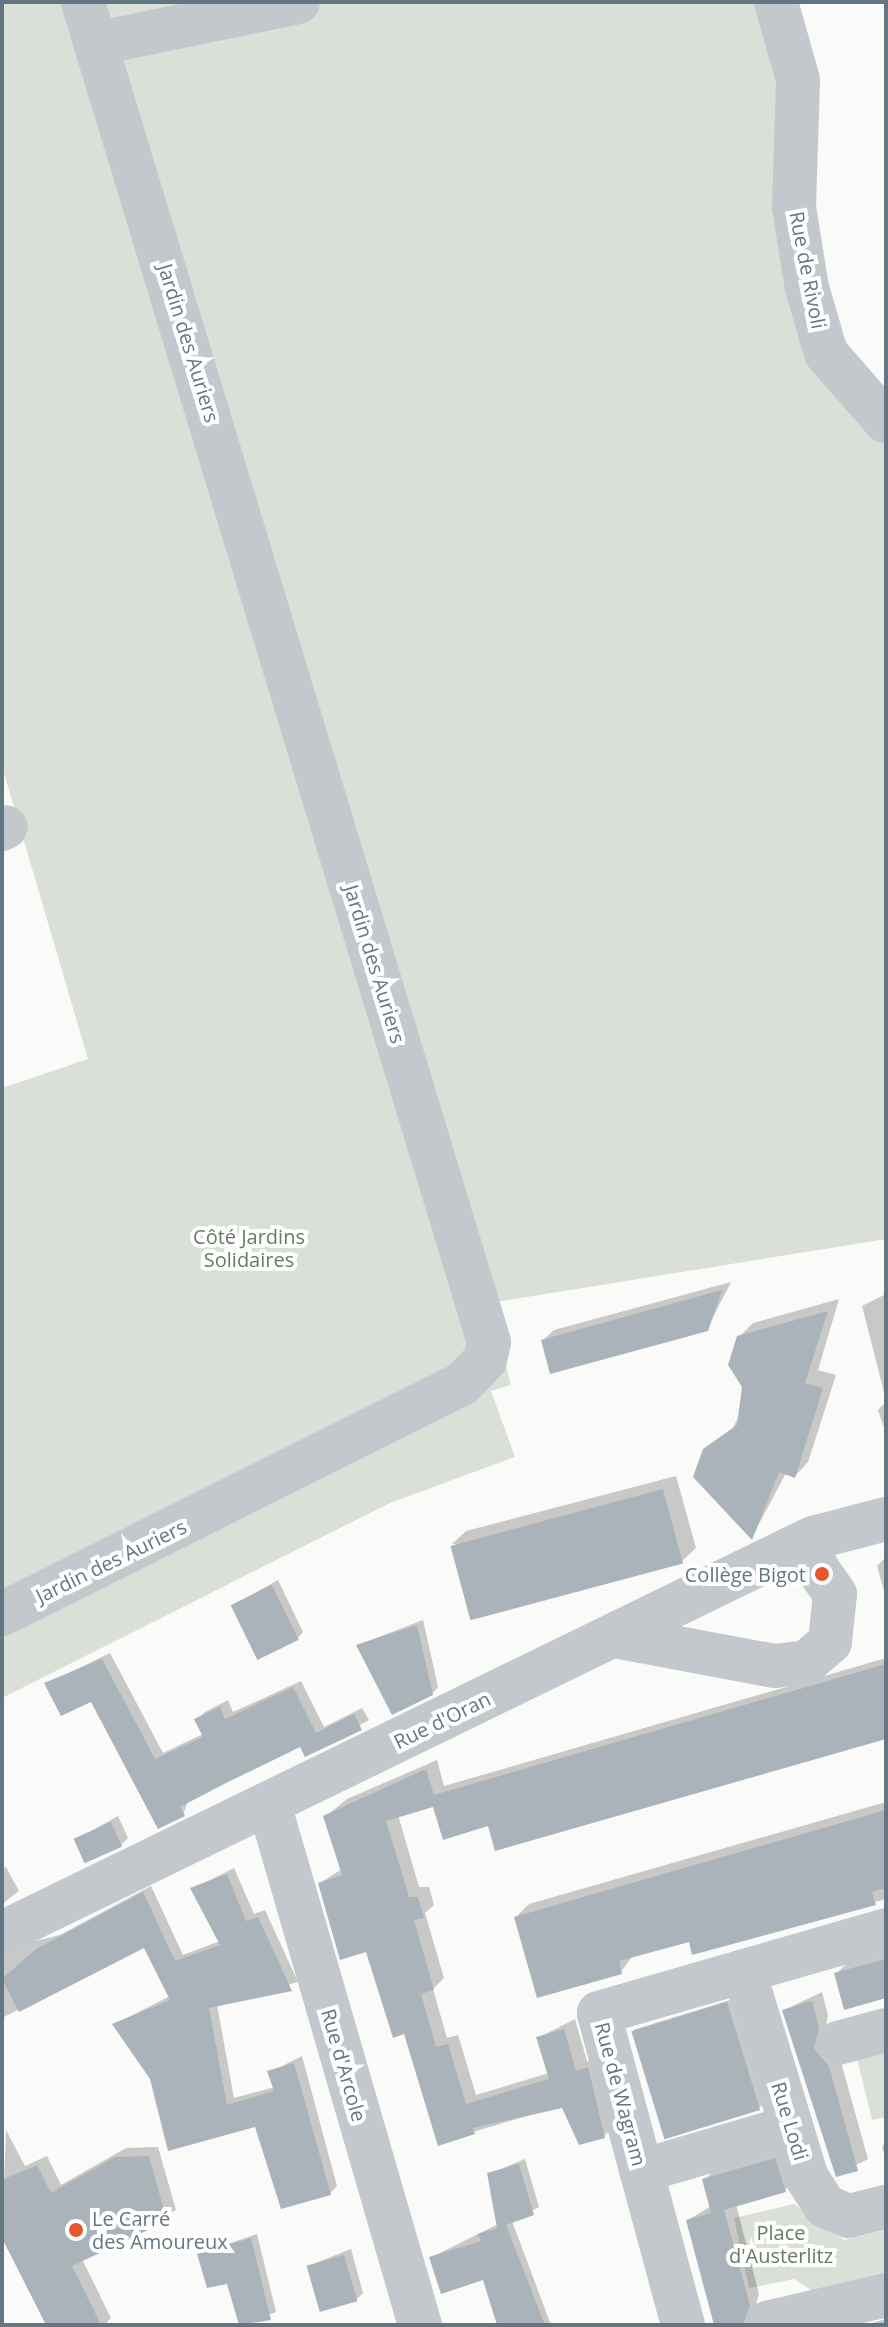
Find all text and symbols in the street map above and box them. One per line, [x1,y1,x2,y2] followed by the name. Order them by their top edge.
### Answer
[785,209,831,331] street label: Rue de Rivoli
[153,261,225,425] street label: Jardin des Auriers
[339,882,411,1046] street label: Jardin des Auriers
[193,1224,305,1271] park label: Côté Jardins Solidaires
[32,1514,190,1608] street label: Jardin des Auriers
[685,1562,806,1586] place label: Collège Bigot
[813,1565,831,1583] marker: Collège Bigot
[390,1686,494,1754] street label: Rue d'Oran
[316,2006,372,2124] street label: Rue d'Arcole
[590,2019,652,2169] street label: Rue de Wagram
[767,2079,813,2163] street label: Rue Lodi
[92,2206,228,2253] place label: Le Carré des Amoureux
[67,2221,85,2239] marker: Le Carré des Amoureux
[729,2221,833,2268] park label: Place d'Austerlitz

